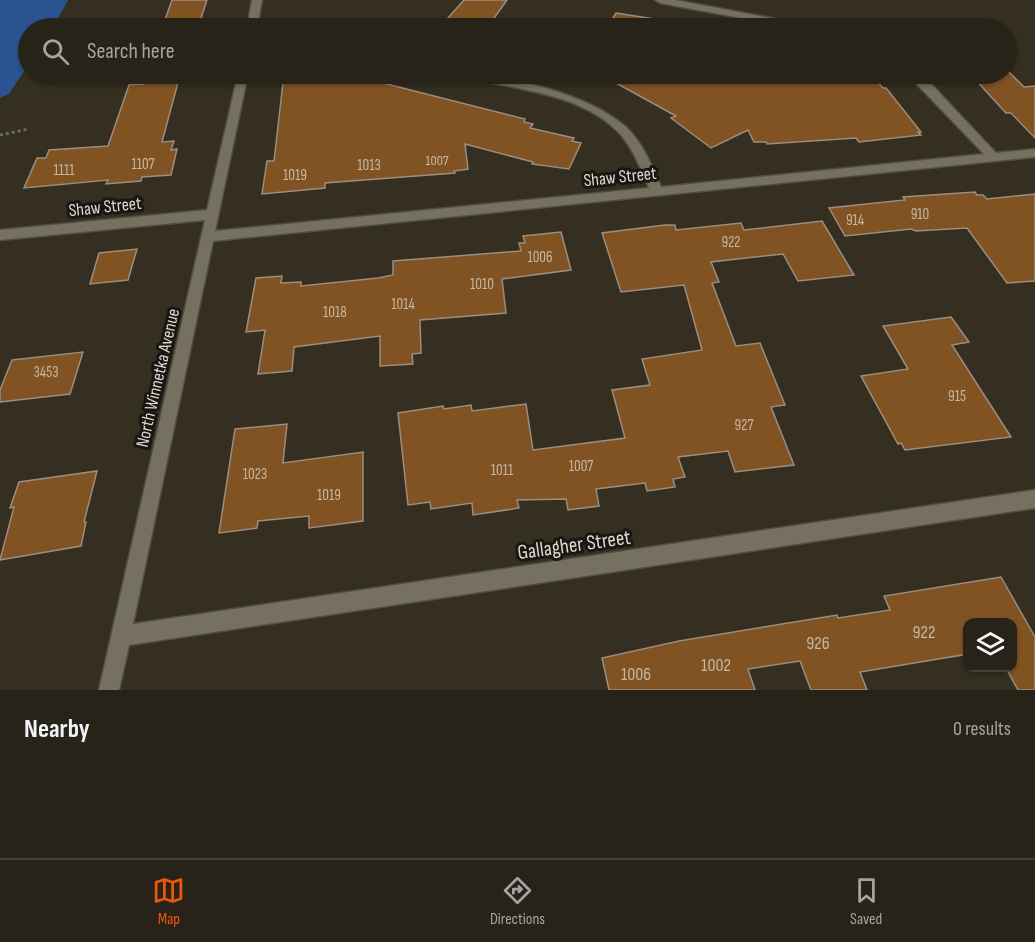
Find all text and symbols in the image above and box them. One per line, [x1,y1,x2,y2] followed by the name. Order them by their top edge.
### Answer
[18,18,1017,84] search box
[39,35,72,68] icon: search
[87,38,174,65] text: Search here
[426,152,449,169] house number: 1007
[131,155,155,174] house number: 1107
[357,156,381,175] house number: 1013
[53,161,75,180] house number: 1111
[583,163,658,191] street label: Shaw Street
[283,166,307,185] house number: 1019
[68,193,143,221] street label: Shaw Street
[911,205,929,224] house number: 910
[846,211,864,230] house number: 914
[721,233,741,252] house number: 922
[527,248,553,267] house number: 1006
[470,275,494,294] house number: 1010
[391,295,415,314] house number: 1014
[323,303,347,322] house number: 1018
[132,306,184,450] street label: North Winnetka Avenue
[34,363,58,382] house number: 3453
[948,387,966,406] house number: 915
[735,416,753,435] house number: 927
[569,457,593,476] house number: 1007
[491,461,514,480] house number: 1011
[243,465,267,484] house number: 1023
[317,486,341,505] house number: 1019
[516,525,632,565] street label: Gallagher Street
[963,618,1017,672] map controls
[963,618,1017,672] button: layers
[913,622,935,643] house number: 922
[806,633,830,654] house number: 926
[701,655,731,676] house number: 1002
[621,664,651,685] house number: 1006
[24,714,90,745] text: Nearby
[953,717,1011,741] text: 0 results
[152,874,185,929] tab: Map
[490,874,545,929] tab: Directions
[850,874,883,929] tab: Saved

